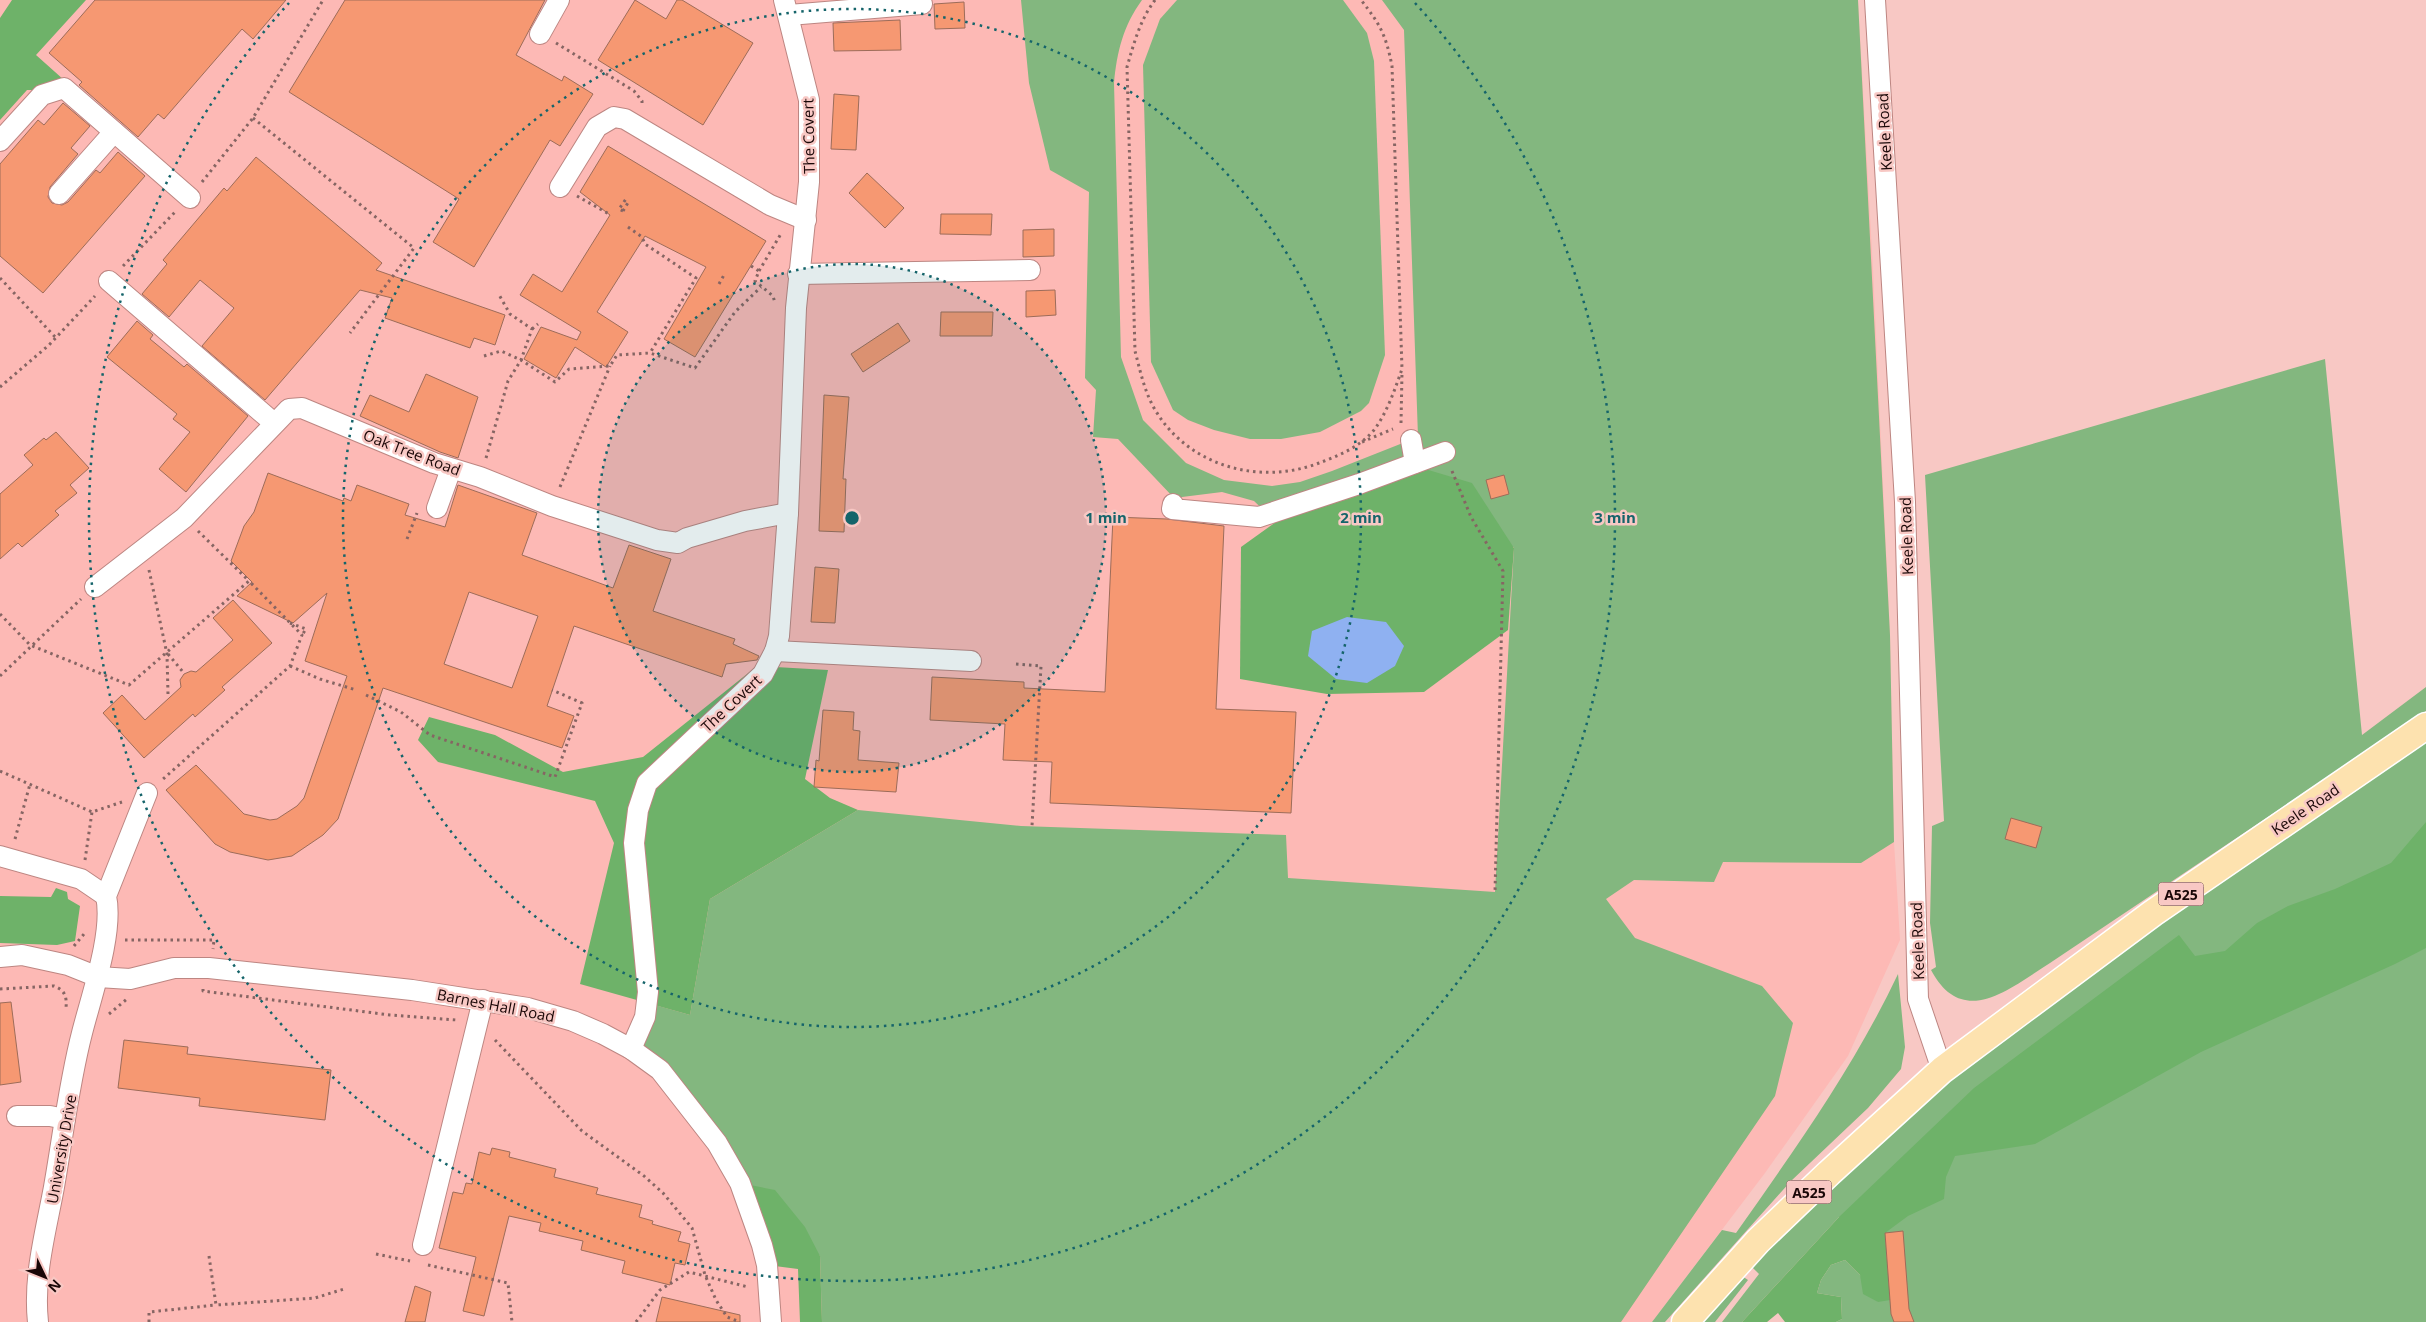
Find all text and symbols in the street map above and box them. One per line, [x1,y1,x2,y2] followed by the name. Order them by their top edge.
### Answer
[1872,93,1896,171] street label: Keele Road
[797,98,819,174] street label: The Covert
[360,424,464,480] street label: Oak Tree Road
[1895,497,1917,575] street label: Keele Road
[1085,507,1127,527] text: 1 min
[1340,507,1382,527] text: 2 min
[1594,507,1636,527] text: 3 min
[843,509,861,527] centre of rings
[697,670,765,736] street label: The Covert
[2267,779,2343,839] street label: Keele Road
[2158,882,2204,906] road number: A525
[1906,902,1928,980] street label: Keele Road
[435,984,557,1026] street label: Barnes Hall Road
[42,1093,80,1205] street label: University Drive
[1786,1180,1832,1204] road number: A525
[20,1252,70,1302] north arrow
[44,1276,66,1297] text: N

